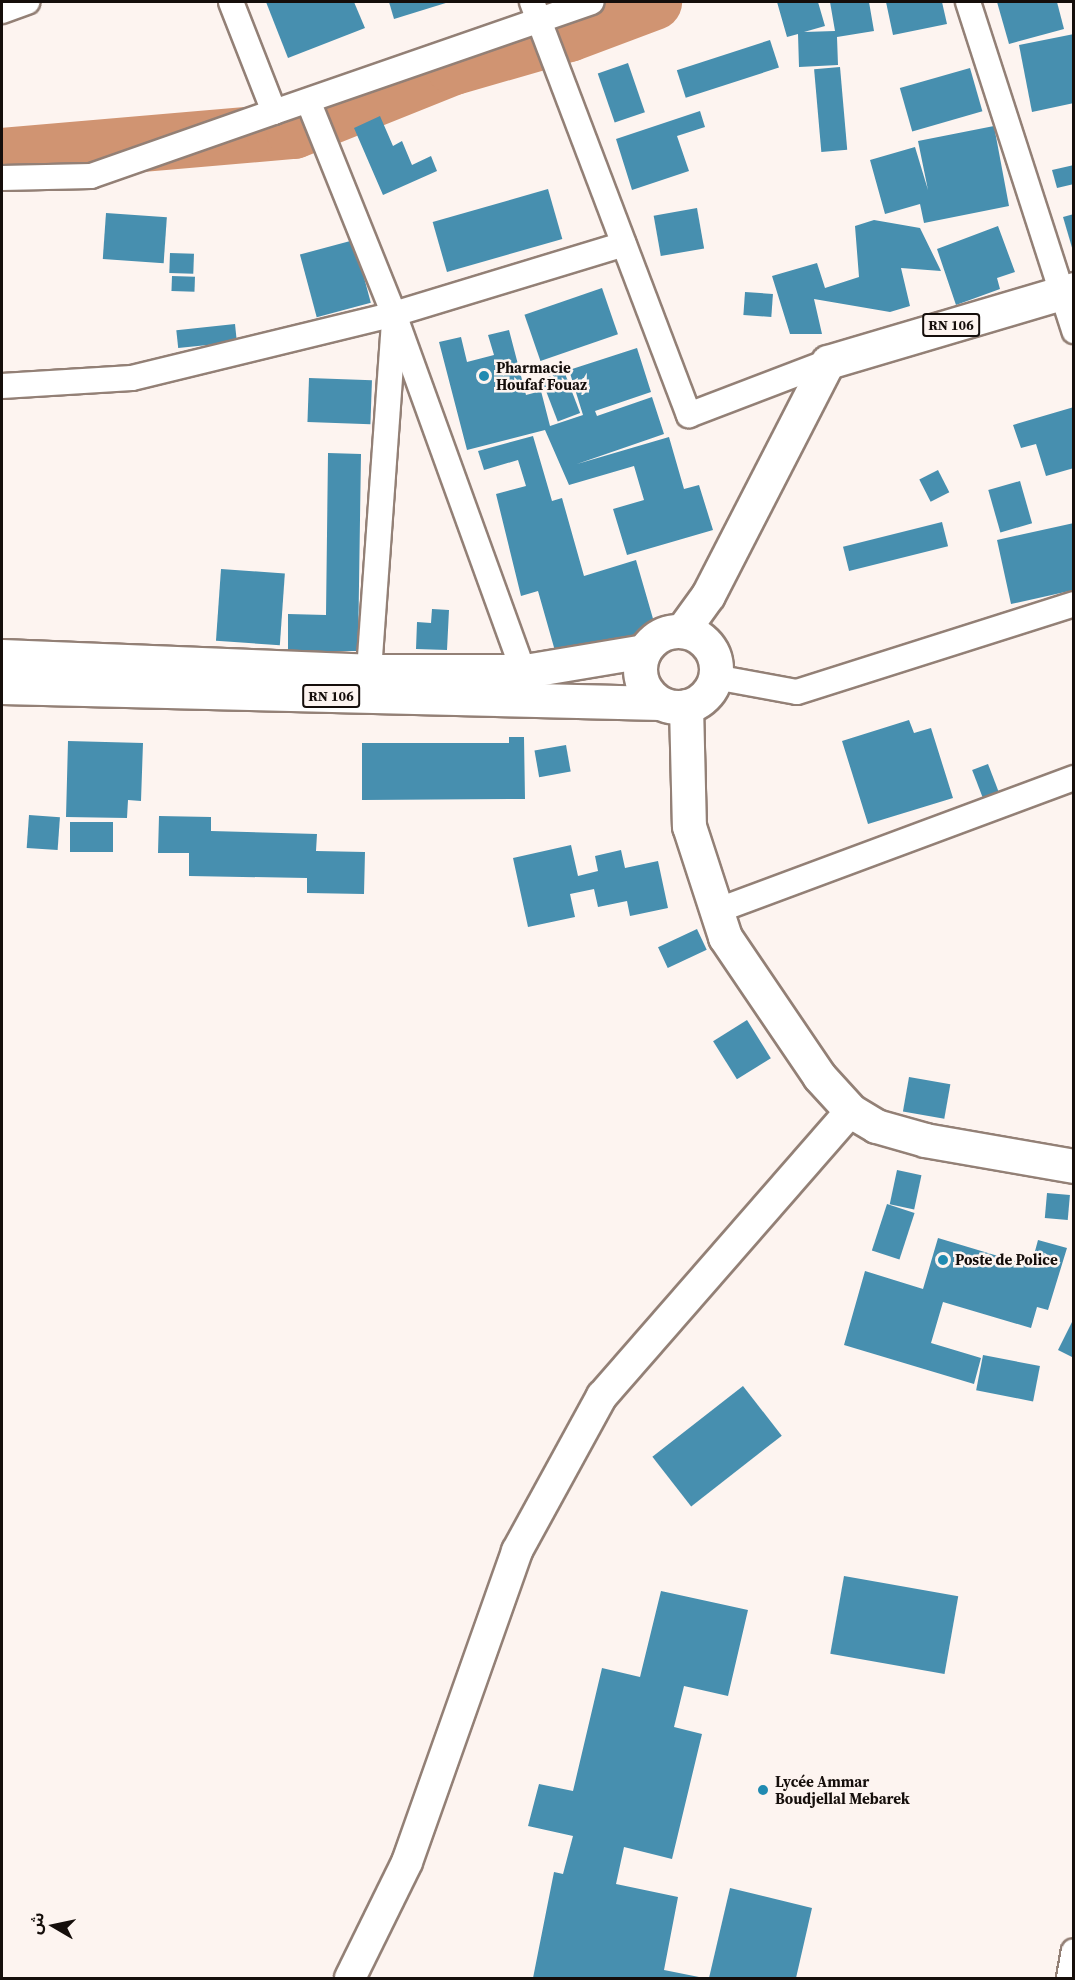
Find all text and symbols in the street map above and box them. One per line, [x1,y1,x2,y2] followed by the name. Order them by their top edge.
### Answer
[921,314,981,336] road number: RN 106
[496,358,587,393] place label: Pharmacie Houfaf Fouaz
[477,369,491,383] marker: Pharmacie Houfaf Fouaz
[301,685,361,707] road number: RN 106
[955,1251,1058,1269] place label: Poste de Police
[936,1253,950,1267] marker: Poste de Police
[775,1772,910,1807] place label: Lycée Ammar Boudjellal Mebarek
[756,1783,770,1797] marker: Lycée Ammar Boudjellal Mebarek
[24,1896,84,1956] north arrow
[24,1911,49,1936] text: ش

